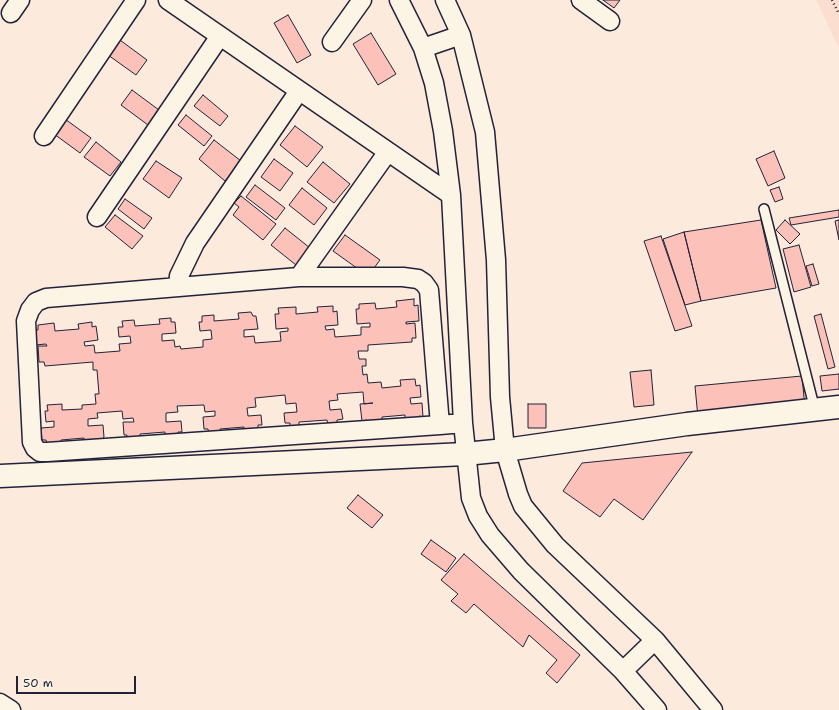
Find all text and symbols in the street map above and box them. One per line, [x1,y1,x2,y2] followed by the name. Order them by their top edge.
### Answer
[18,668,138,694] scale bar
[23,675,53,691] text: 50 m

